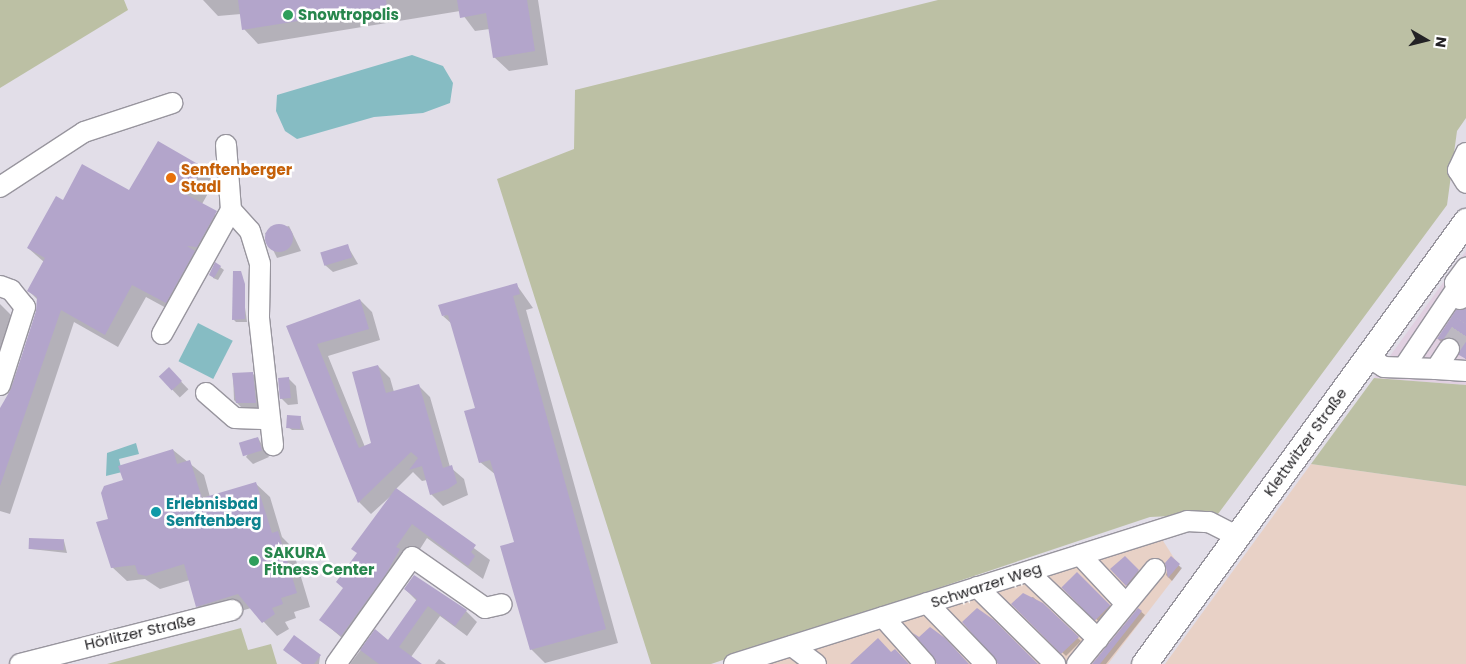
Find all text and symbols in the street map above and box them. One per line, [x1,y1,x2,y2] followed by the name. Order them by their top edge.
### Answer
[298,6,399,24] place label: Snowtropolis
[282,9,294,21] marker: Snowtropolis
[1401,15,1451,65] north arrow
[1430,35,1451,49] text: N
[181,160,292,195] place label: Senftenberger Stadl
[165,172,177,184] marker: Senftenberger Stadl
[1260,384,1350,500] street label: Klettwitzer Straße
[166,494,261,529] place label: Erlebnisbad Senftenberg
[150,506,162,518] marker: Erlebnisbad Senftenberg
[264,543,375,578] place label: SAKURA Fitness Center
[248,555,260,567] marker: SAKURA Fitness Center
[928,559,1044,611] street label: Schwarzer Weg
[83,610,197,654] street label: Hörlitzer Straße

